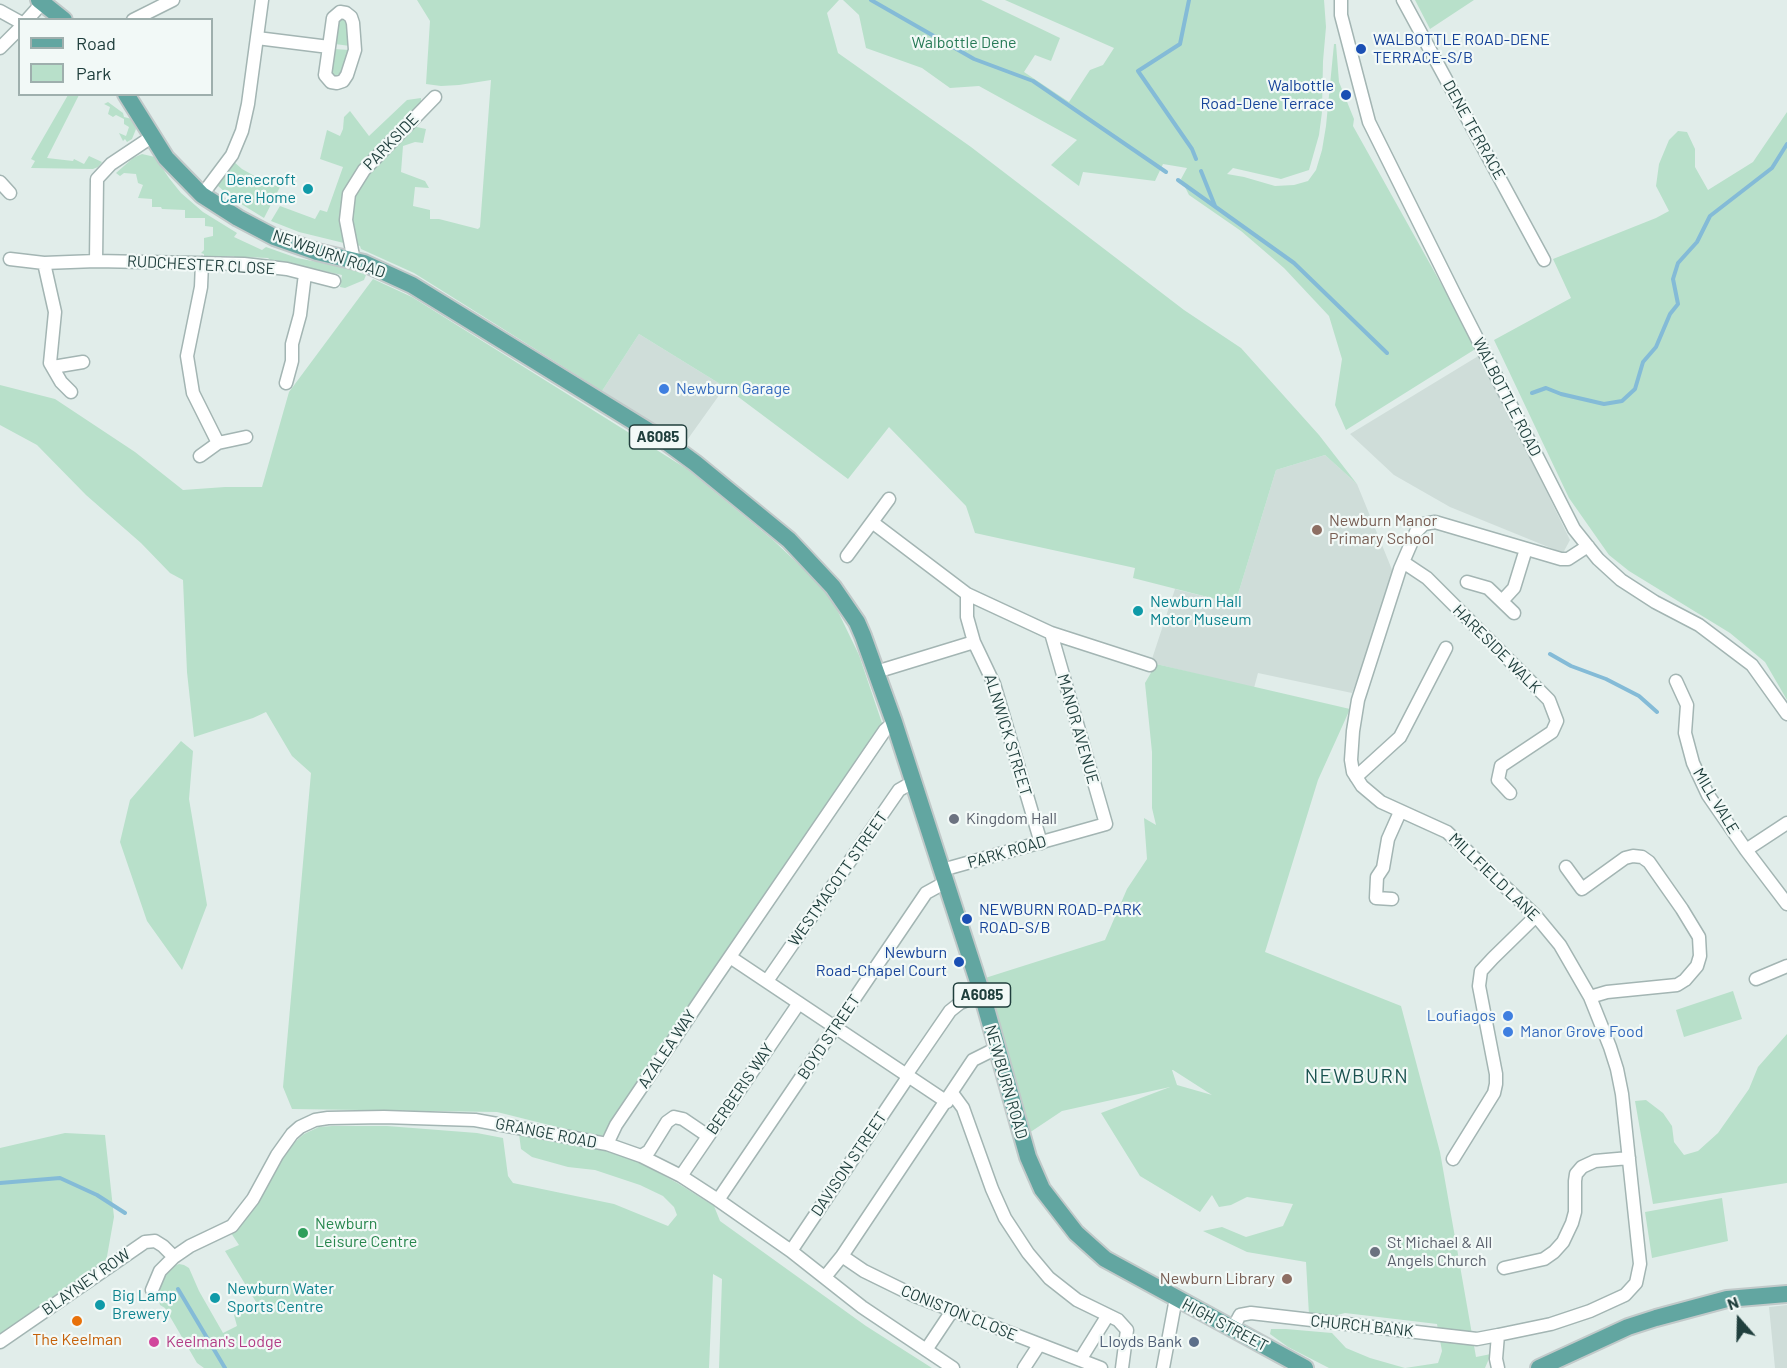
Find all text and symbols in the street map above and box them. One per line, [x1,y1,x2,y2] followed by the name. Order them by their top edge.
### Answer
[18,18,213,96] legend
[1373,30,1550,68] place label: WALBOTTLE ROAD-DENE TERRACE-S/B
[76,32,116,54] text: Road
[912,33,1016,53] park label: Walbottle Dene
[1354,42,1368,56] marker: WALBOTTLE ROAD-DENE TERRACE-S/B
[76,62,111,84] text: Park
[1201,76,1334,114] place label: Walbottle Road-Dene Terrace
[1439,77,1509,183] street label: DENE TERRACE
[1339,88,1353,102] marker: Walbottle Road-Dene Terrace
[359,110,423,174] street label: PARKSIDE
[220,170,296,208] place label: Denecroft Care Home
[301,182,315,196] marker: Denecroft Care Home
[270,226,388,282] street label: NEWBURN ROAD
[126,252,276,278] street label: RUDCHESTER CLOSE
[1469,334,1545,460] street label: WALBOTTLE ROAD
[676,379,791,399] place label: Newburn Garage
[657,382,671,396] marker: Newburn Garage
[630,425,686,449] road number: A6085
[1329,511,1437,549] place label: Newburn Manor Primary School
[1310,523,1324,537] marker: Newburn Manor Primary School
[1150,592,1251,630] place label: Newburn Hall Motor Museum
[1449,601,1545,697] street label: HARESIDE WALK
[1131,604,1145,618] marker: Newburn Hall Motor Museum
[980,672,1036,798] street label: ALNWICK STREET
[1053,672,1103,786] street label: MANOR AVENUE
[1689,765,1743,837] street label: MILL VALE
[784,808,892,950] street label: WESTMACOTT STREET
[966,809,1057,829] place label: Kingdom Hall
[947,812,961,826] marker: Kingdom Hall
[1445,829,1543,925] street label: MILLFIELD LANE
[965,832,1049,872] street label: PARK ROAD
[979,900,1142,938] place label: NEWBURN ROAD-PARK ROAD-S/B
[960,912,974,926] marker: NEWBURN ROAD-PARK ROAD-S/B
[816,943,947,981] place label: Newburn Road-Chapel Court
[952,955,966,969] marker: Newburn Road-Chapel Court
[954,983,1010,1007] road number: A6085
[794,991,864,1083] street label: BOYD STREET
[634,1006,700,1092] street label: AZALEA WAY
[1427,1006,1496,1026] place label: Loufiagos
[1501,1009,1515,1023] marker: Loufiagos
[1520,1022,1644,1042] place label: Manor Grove Food
[981,1023,1031,1141] street label: NEWBURN ROAD
[1501,1025,1515,1039] marker: Manor Grove Food
[702,1040,778,1138] street label: BERBERIS WAY
[1305,1064,1409,1088] district label: NEWBURN
[807,1108,891,1220] street label: DAVISON STREET
[494,1114,598,1152] street label: GRANGE ROAD
[315,1214,417,1252] place label: Newburn Leisure Centre
[296,1226,310,1240] marker: Newburn Leisure Centre
[1387,1233,1492,1271] place label: St Michael & All Angels Church
[38,1244,134,1320] street label: BLAYNEY ROW
[1368,1245,1382,1259] marker: St Michael & All Angels Church
[1160,1269,1275,1289] place label: Newburn Library
[1280,1272,1294,1286] marker: Newburn Library
[227,1279,334,1317] place label: Newburn Water Sports Centre
[898,1281,1020,1345] street label: CONISTON CLOSE
[112,1286,177,1324] place label: Big Lamp Brewery
[1709,1290,1769,1350] north arrow
[208,1291,222,1305] marker: Newburn Water Sports Centre
[1724,1292,1741,1313] text: N
[1179,1294,1271,1356] street label: HIGH STREET
[93,1298,107,1312] marker: Big Lamp Brewery
[1309,1311,1415,1341] street label: CHURCH BANK
[70,1314,84,1328] marker: The Keelman
[32,1330,122,1350] place label: The Keelman
[166,1332,282,1352] place label: Keelman's Lodge
[1099,1332,1182,1352] place label: Lloyds Bank
[147,1335,161,1349] marker: Keelman's Lodge
[1187,1335,1201,1349] marker: Lloyds Bank

